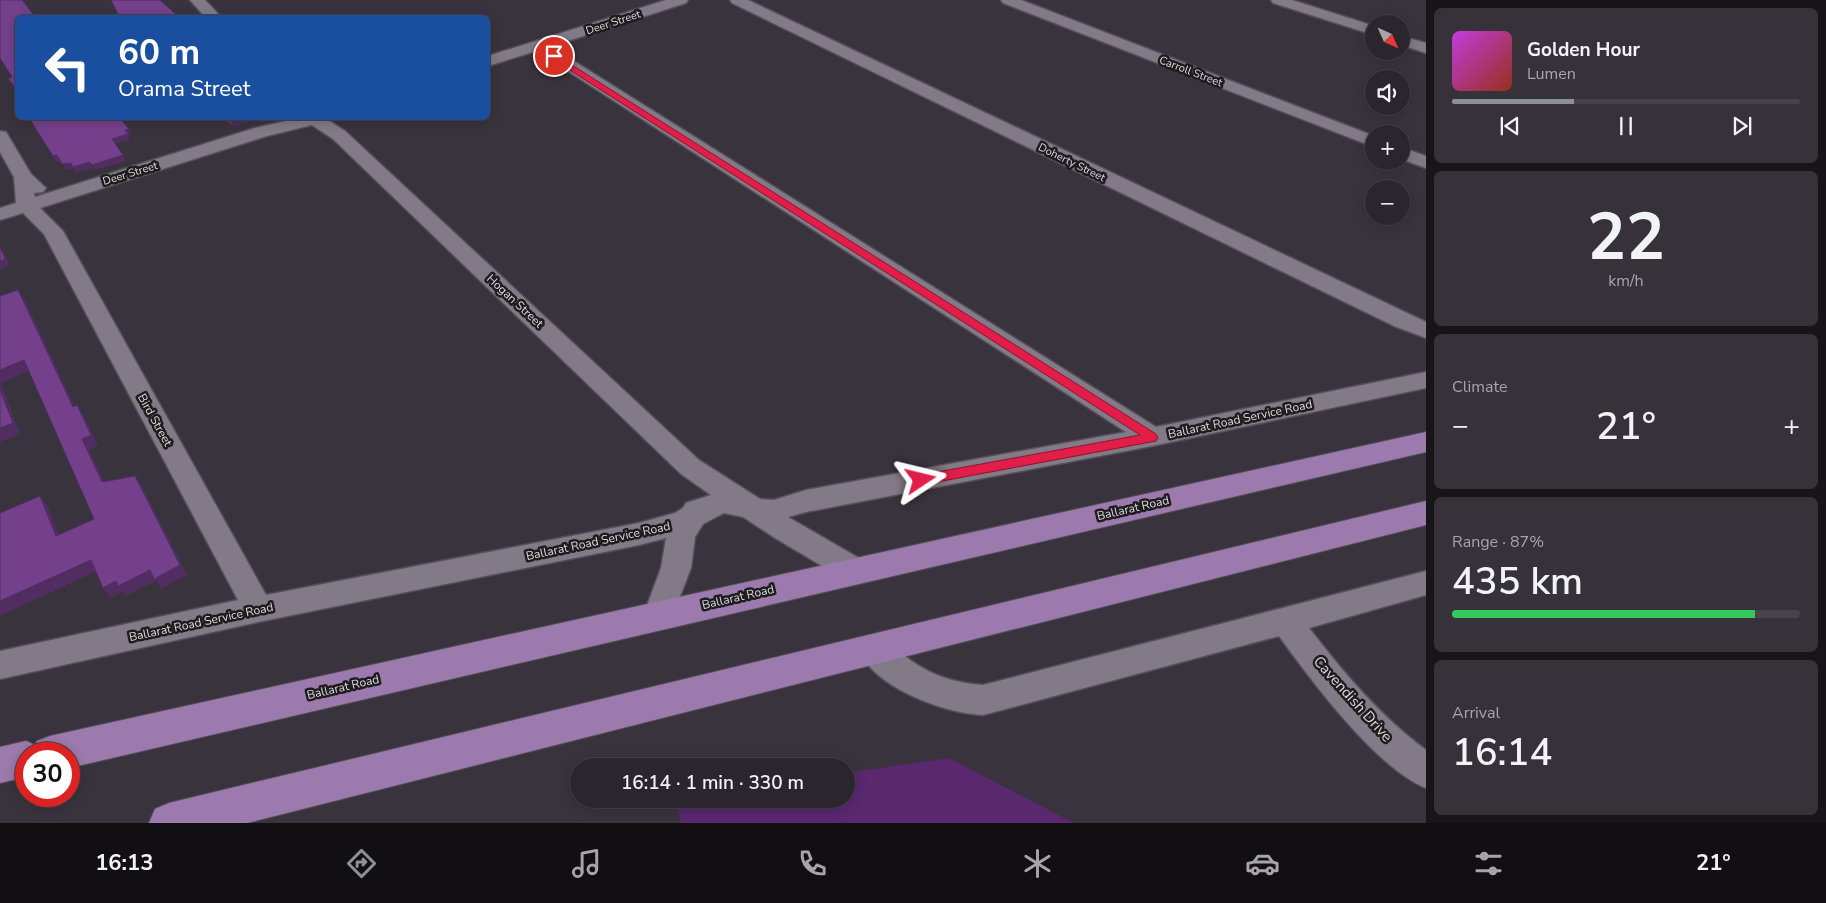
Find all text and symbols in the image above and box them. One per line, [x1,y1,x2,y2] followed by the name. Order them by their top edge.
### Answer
[584,7,643,38] street label: Deer Street
[1365,15,1410,60] north arrow
[1365,15,1410,225] map controls
[118,29,200,76] text: 60 m
[35,35,100,100] icon: left
[533,35,575,77] pin
[1527,37,1640,63] text: Golden Hour
[540,42,568,70] icon: arrive
[1157,53,1225,90] street label: Carroll Street
[1527,63,1576,85] text: Lumen
[1365,70,1410,115] button: sound
[118,74,250,104] text: Orama Street
[1496,112,1524,140] icon: previous
[1612,112,1640,140] icon: pause
[1728,112,1756,140] icon: next
[1365,125,1410,170] button: +
[1036,140,1108,185] street label: Doherty Street
[101,158,160,189] street label: Deer Street
[1365,180,1410,225] button: −
[1587,193,1665,282] text: 22
[1608,270,1644,292] text: km/h
[483,271,547,332] street label: Hogan Street
[1452,376,1507,398] text: Climate
[134,391,176,450] street label: Bird Street
[1166,396,1314,442] street label: Ballarat Road Service Road
[1596,401,1656,452] text: 21°
[1452,407,1469,445] text: −
[1783,407,1800,445] text: +
[894,453,946,505] position arrow
[1095,492,1171,524] street label: Ballarat Road
[524,518,672,564] street label: Ballarat Road Service Road
[1452,531,1544,553] text: Range · 87%
[1452,556,1583,607] text: 435 km
[700,581,776,613] street label: Ballarat Road
[127,599,275,645] street label: Ballarat Road Service Road
[1309,652,1397,746] street label: Cavendish Drive
[305,671,381,703] street label: Ballarat Road
[1452,702,1500,724] text: Arrival
[1452,727,1552,778] text: 16:14
[15,742,80,807] speed limit sign: 30
[621,770,804,796] text: 16:14 · 1 min · 330 m
[344,846,379,881] icon: directions
[569,846,604,881] icon: music
[795,846,830,881] icon: phone
[1020,846,1055,881] icon: climate
[1245,846,1280,881] icon: car
[1471,846,1506,881] icon: filters
[95,848,153,878] text: 16:13
[1696,848,1731,878] text: 21°

